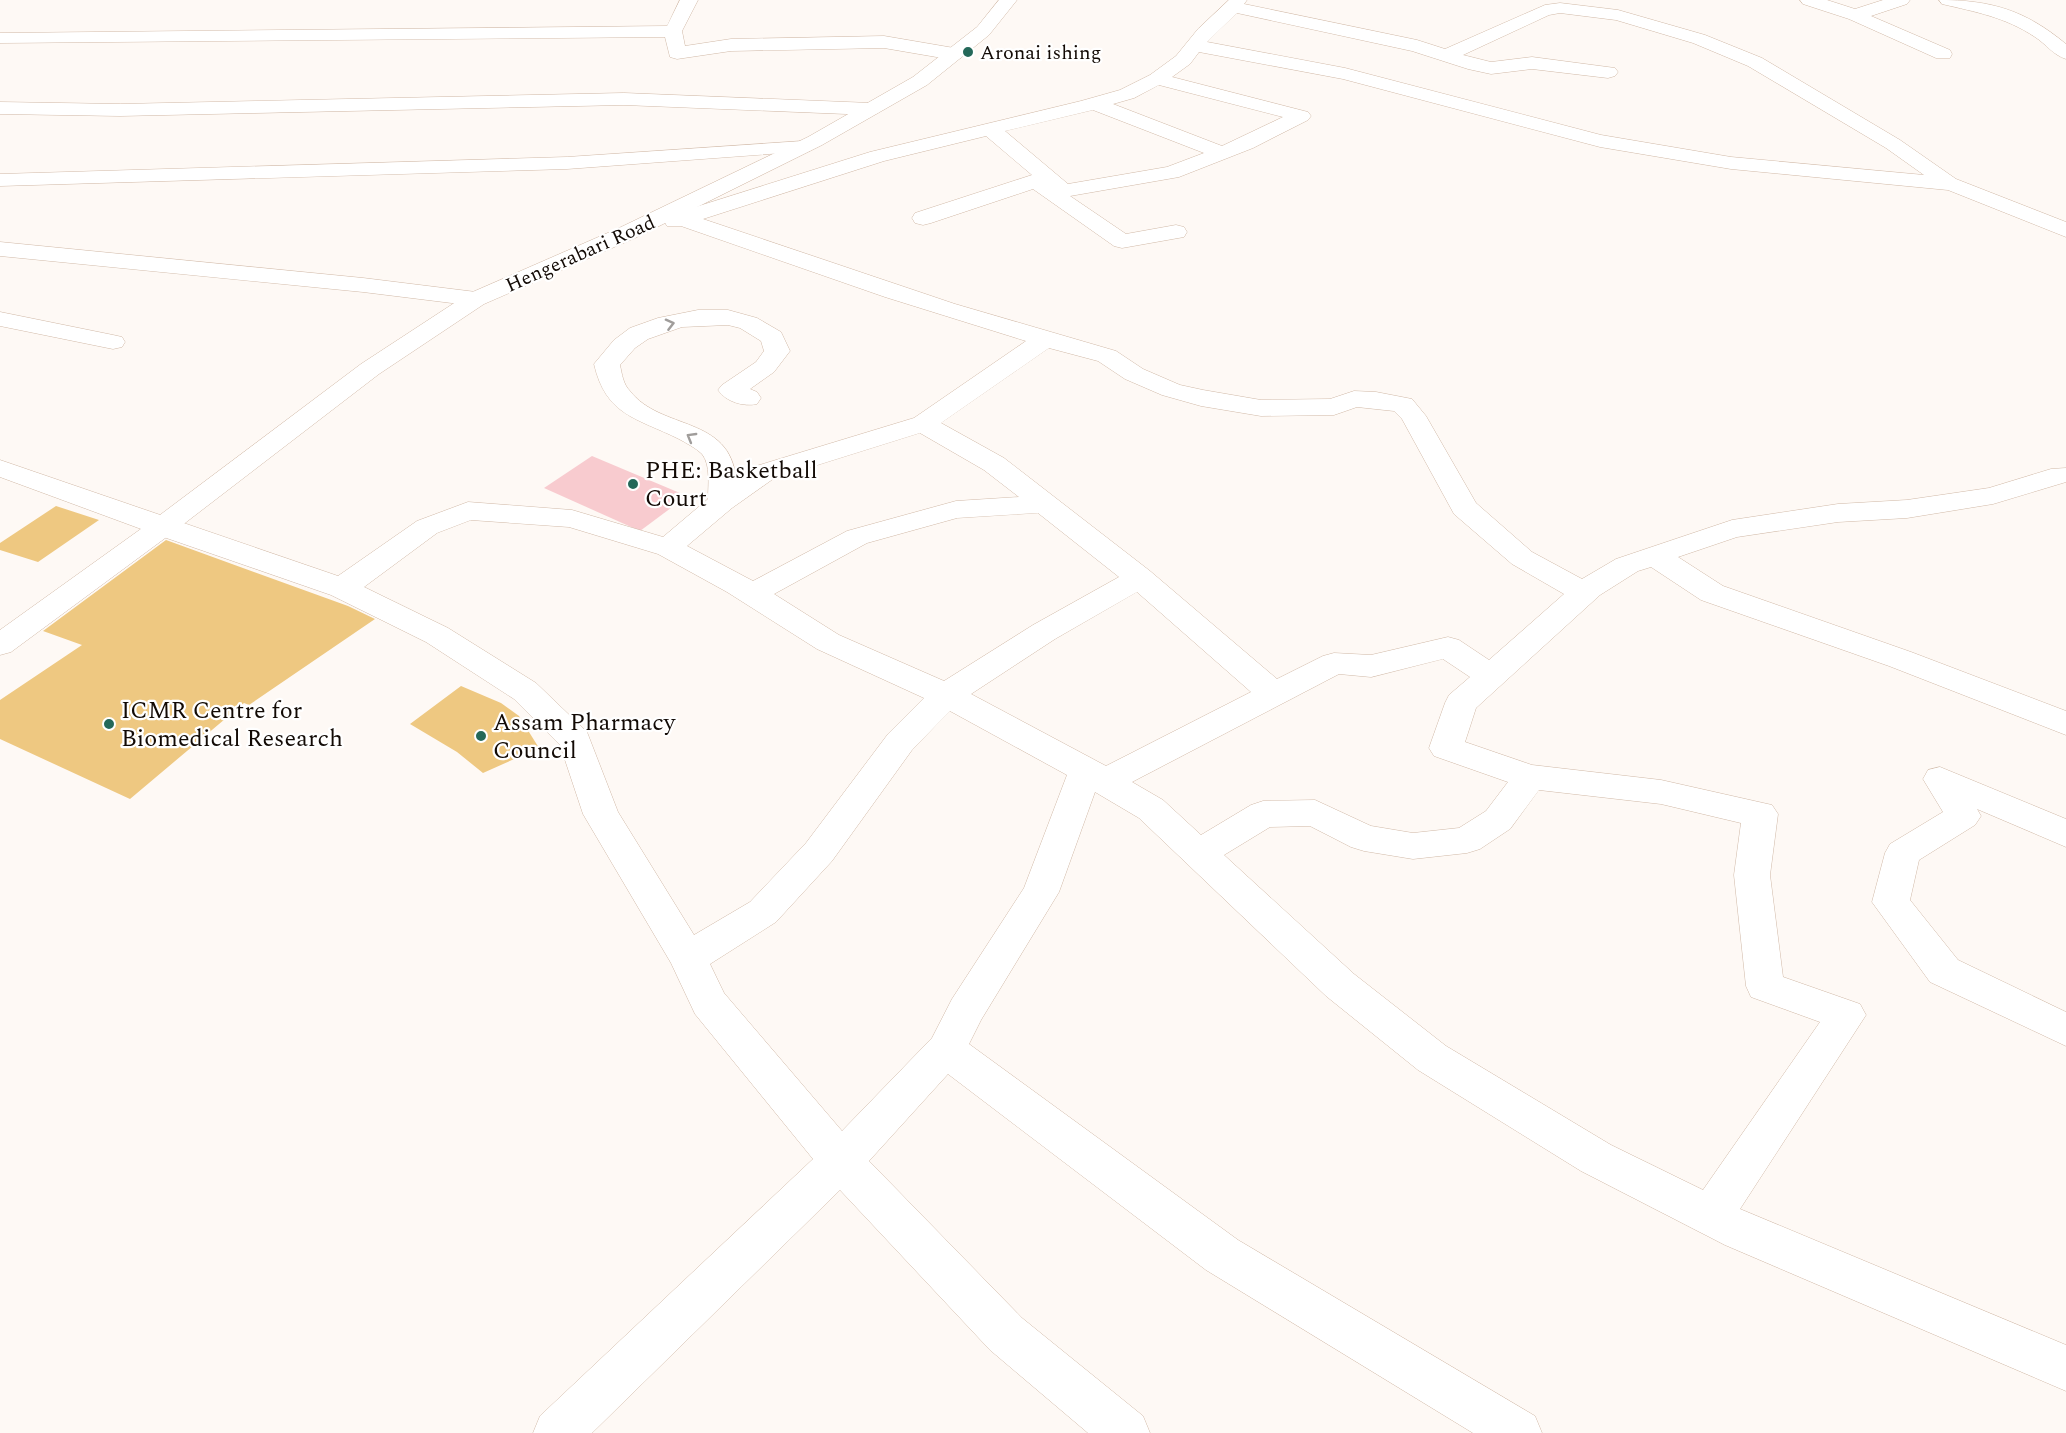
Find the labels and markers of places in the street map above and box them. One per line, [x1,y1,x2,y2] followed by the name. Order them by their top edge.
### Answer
[980,38,1101,68] place label: Aronai ishing
[961,45,975,59] marker: Aronai ishing
[645,453,818,517] place label: PHE: Basketball Court
[626,477,640,491] marker: PHE: Basketball Court
[121,693,343,757] place label: ICMR Centre for Biomedical Research
[493,705,677,769] place label: Assam Pharmacy Council
[102,717,116,731] marker: ICMR Centre for Biomedical Research
[474,729,488,743] marker: Assam Pharmacy Council

